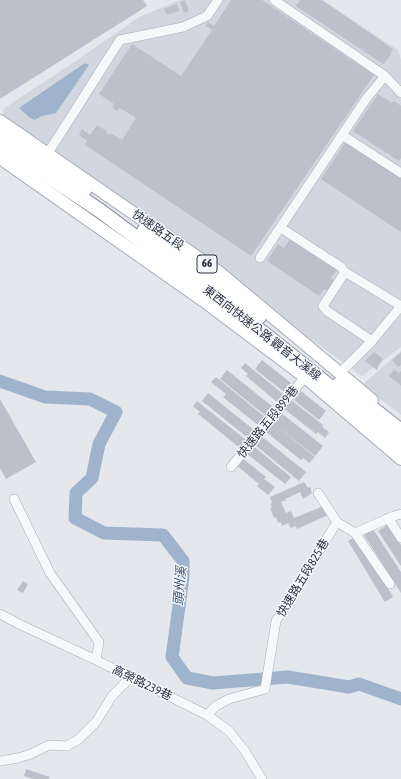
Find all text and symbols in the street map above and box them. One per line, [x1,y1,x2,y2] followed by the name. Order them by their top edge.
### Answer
[129,207,187,253] street label: 快速路五段
[197,255,217,273] road number: 66
[200,282,324,384] street label: 東西向快速公路 觀音大溪線
[234,383,302,461] street label: 快速路五段899巷
[274,536,332,620] street label: 快速路五段825巷
[171,566,189,606] water label: 頭州溪
[110,662,174,704] street label: 高榮路239巷

